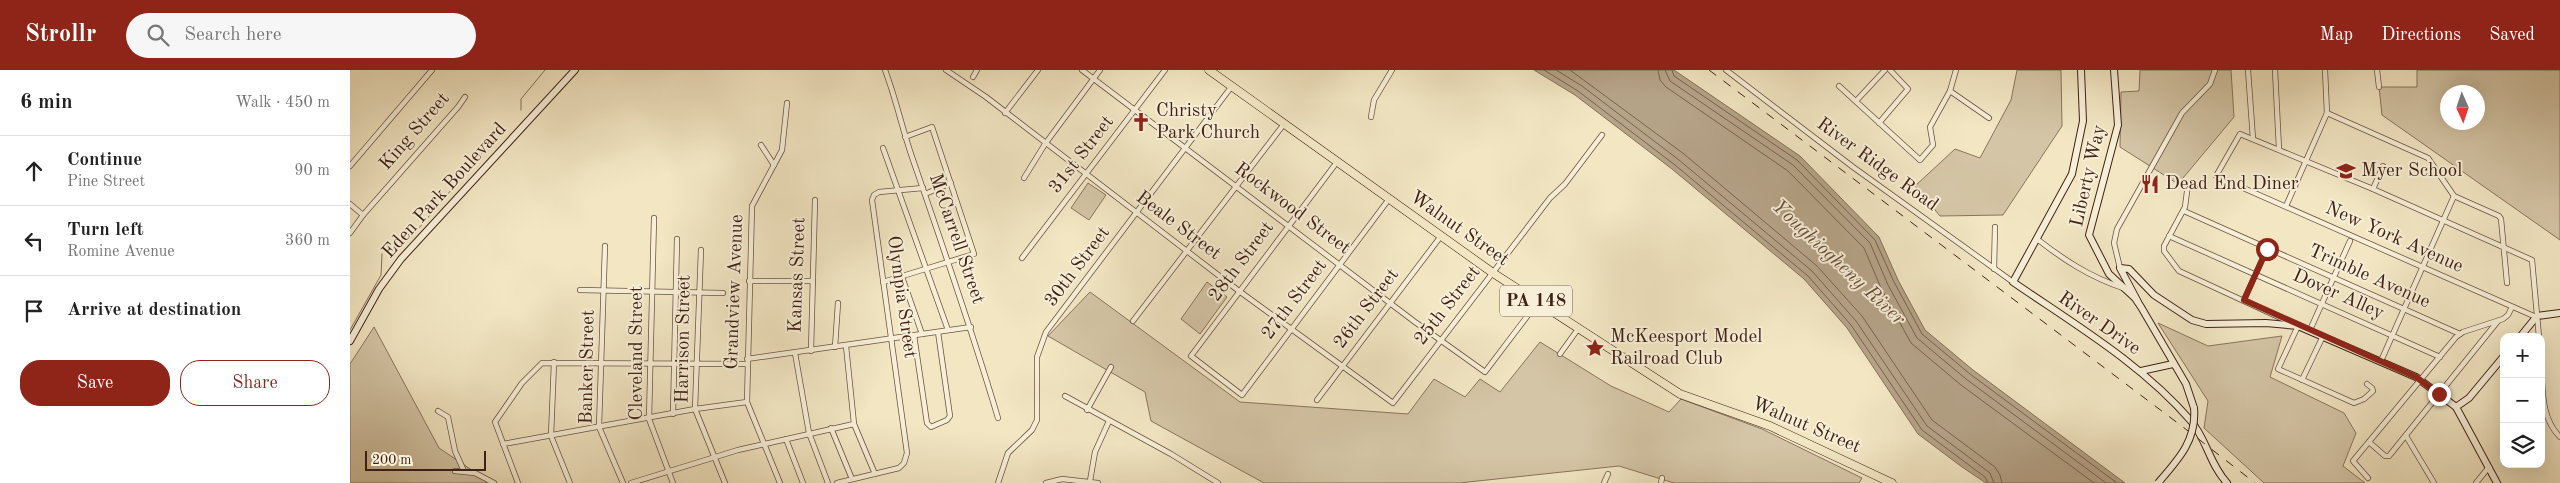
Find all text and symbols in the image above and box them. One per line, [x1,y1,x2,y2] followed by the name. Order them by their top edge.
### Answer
[126,13,476,58] search box
[144,21,172,49] icon: search
[25,23,96,47] text: Strollr
[184,26,282,45] text: Search here
[2320,26,2353,44] text: Map
[2381,26,2461,44] text: Directions
[2489,26,2535,44] text: Saved
[2440,85,2485,130] north arrow
[376,90,454,174] street label: King Street
[20,92,73,113] text: 6 min
[235,95,330,111] text: Walk · 450 m
[1156,102,1260,143] place label: Christy Park Church
[1130,111,1152,133] church icon: Christy Park Church
[1046,113,1118,197] street label: 31st Street
[1813,115,1941,215] street label: River Ridge Road
[379,120,511,262] street label: Eden Park Boulevard
[2068,123,2110,229] street label: Liberty Way
[67,151,142,170] text: Continue
[20,157,48,185] icon: ahead
[1231,159,1353,259] street label: Rockwood Street
[2335,160,2357,182] school or university icon: Myer School
[2361,162,2462,181] place label: Myer School
[294,163,330,179] text: 90 m
[925,171,987,307] street label: McCarrell Street
[2139,173,2161,195] restaurant icon: Dead End Diner
[67,174,145,190] text: Pine Street
[2165,175,2299,194] place label: Dead End Diner
[1132,188,1224,264] street label: Beale Street
[1406,188,1512,270] street label: Walnut Street
[1768,197,1909,330] water label: Youghiogheny River
[2322,199,2466,277] street label: New York Avenue
[723,214,747,370] street label: Grandview Avenue
[786,217,810,333] street label: Kansas Street
[1206,218,1278,306] street label: 28th Street
[67,221,144,240] text: Turn left
[1042,223,1114,311] street label: 30th Street
[20,227,48,255] icon: left
[285,233,330,249] text: 360 m
[883,234,919,360] street label: Olympia Street
[2256,238,2279,261] route start
[2305,242,2433,312] street label: Trimble Avenue
[67,244,175,260] text: Romine Avenue
[1259,256,1331,344] street label: 27th Street
[1411,263,1485,349] street label: 25th Street
[1331,265,1403,353] street label: 26th Street
[2289,266,2387,324] street label: Dover Alley
[673,275,695,403] street label: Harrison Street
[628,286,647,420] street label: Cleveland Street
[1500,286,1572,317] road number: PA 148
[2054,289,2144,359] street label: River Drive
[20,297,48,325] icon: arrive
[67,301,241,320] text: Arrive at destination
[577,309,599,425] street label: Banker Street
[1610,328,1762,369] place label: McKeesport Model Railroad Club
[2500,333,2545,468] map controls
[2500,333,2545,378] button: +
[1584,337,1606,359] place icon: McKeesport Model Railroad Club
[20,360,170,406] button: Save
[180,360,330,406] button: Share
[2500,378,2545,423] button: −
[2428,383,2451,406] route end
[1749,395,1863,457] street label: Walnut Street
[2500,423,2545,468] button: layers
[365,448,486,471] scale bar
[372,453,411,467] text: 200 m

